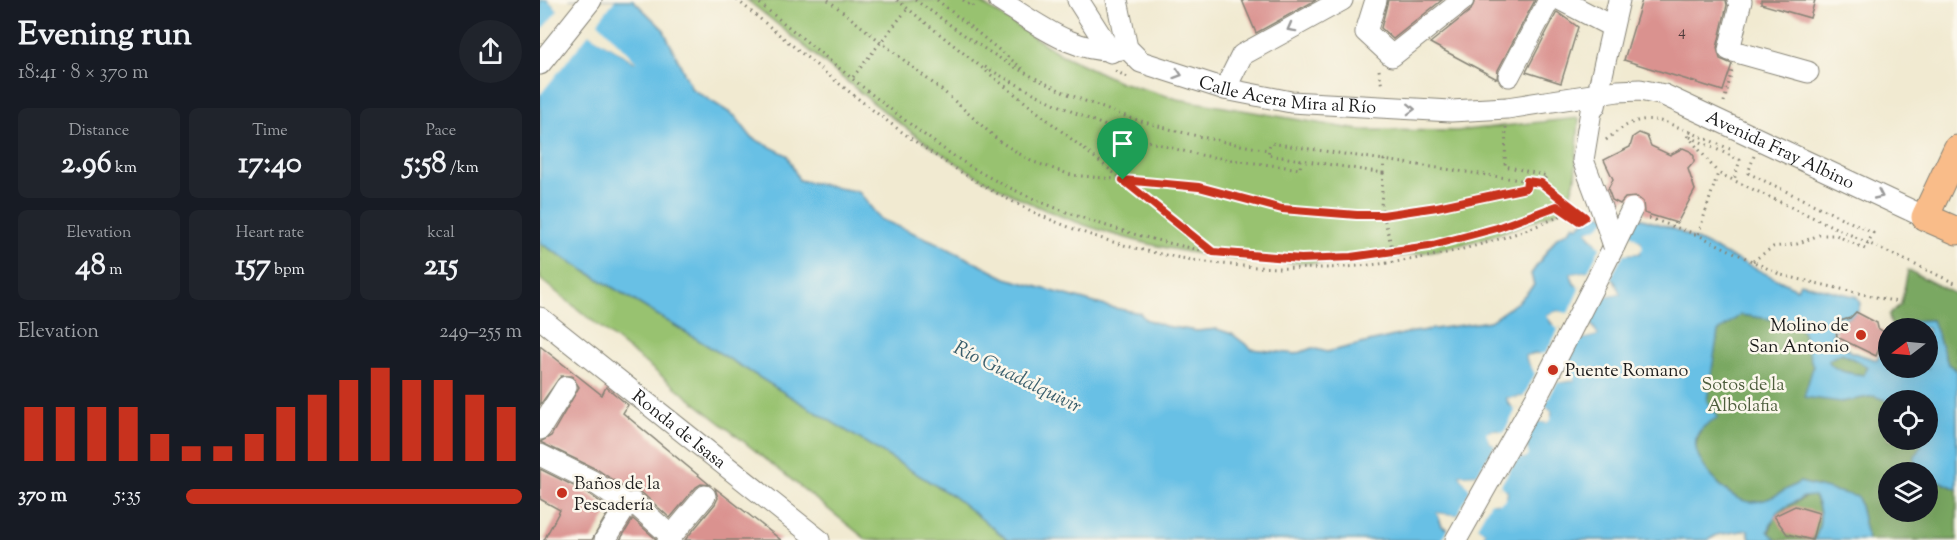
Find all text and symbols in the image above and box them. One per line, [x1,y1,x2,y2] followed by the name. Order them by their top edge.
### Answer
[18,12,192,60] text: Evening run
[459,20,522,83] button: share
[1287,21,1297,32] one-way arrow
[1678,22,1686,43] house number: 4
[18,59,149,88] text: 18:41 · 8 × 370 m
[1172,67,1183,79] one-way arrow
[1195,70,1377,122] street label: Calle Acera Mira al Río
[1407,103,1416,116] one-way arrow
[1701,105,1858,197] street label: Avenida Fray Albino
[1097,118,1148,180] pin
[69,120,129,143] text: Distance
[252,120,288,143] text: Time
[426,120,456,143] text: Pace
[1106,127,1139,160] icon: arrive
[61,143,112,186] text: 2.96
[238,143,302,186] text: 17:40
[403,143,446,186] text: 5:58
[112,157,137,180] text: km
[446,157,479,180] text: /km
[1873,188,1884,200] one-way arrow
[67,222,131,245] text: Elevation
[236,222,304,245] text: Heart rate
[427,222,455,245] text: kcal
[76,245,106,288] text: 48
[235,245,271,288] text: 157
[424,245,458,288] text: 215
[106,259,122,282] text: m
[271,259,305,282] text: bpm
[1749,314,1849,361] place label: Molino de San Antonio
[18,318,99,347] text: Elevation
[439,318,522,347] text: 249–255 m
[1878,318,1938,378] north arrow
[1878,318,1938,522] map controls
[1854,328,1868,342] marker: Molino de San Antonio
[948,335,1086,422] water label: Río Guadalquivir
[1565,359,1688,385] place label: Puente Romano
[1546,363,1560,377] marker: Puente Romano
[1702,373,1784,420] park label: Sotos de la Albolafia
[625,385,731,476] street label: Ronda de Isasa
[1878,390,1938,450] button: locate
[1878,462,1938,522] button: layers
[574,472,660,519] place label: Baños de la Pescadería
[18,482,67,511] text: 370 m
[114,482,141,511] text: 5:35
[555,486,569,500] marker: Baños de la Pescadería

